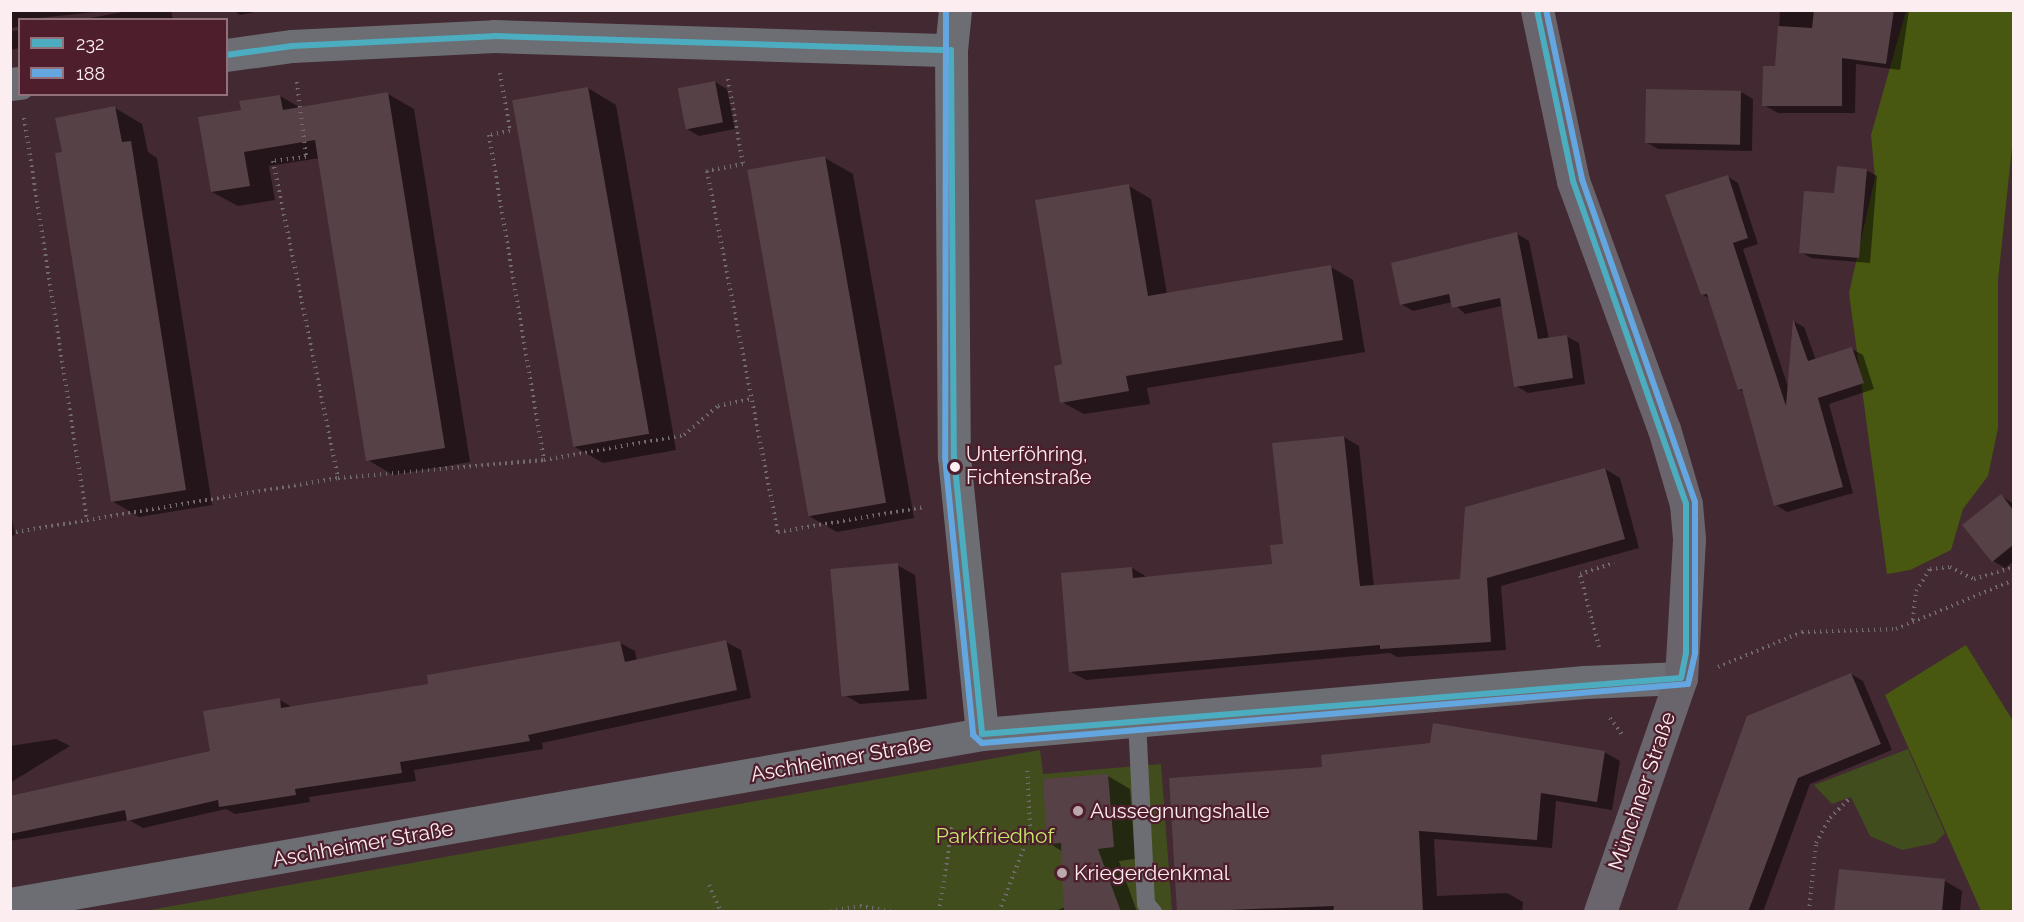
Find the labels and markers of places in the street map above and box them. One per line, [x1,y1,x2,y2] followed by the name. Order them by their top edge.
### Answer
[966,443,1092,490] place label: Unterföhring, Fichtenstraße
[949,461,961,473] marker: Unterföhring, Fichtenstraße
[1090,798,1270,824] place label: Aussegnungshalle
[1071,804,1085,818] marker: Aussegnungshalle
[1074,860,1229,886] place label: Kriegerdenkmal
[1055,866,1069,880] marker: Kriegerdenkmal

